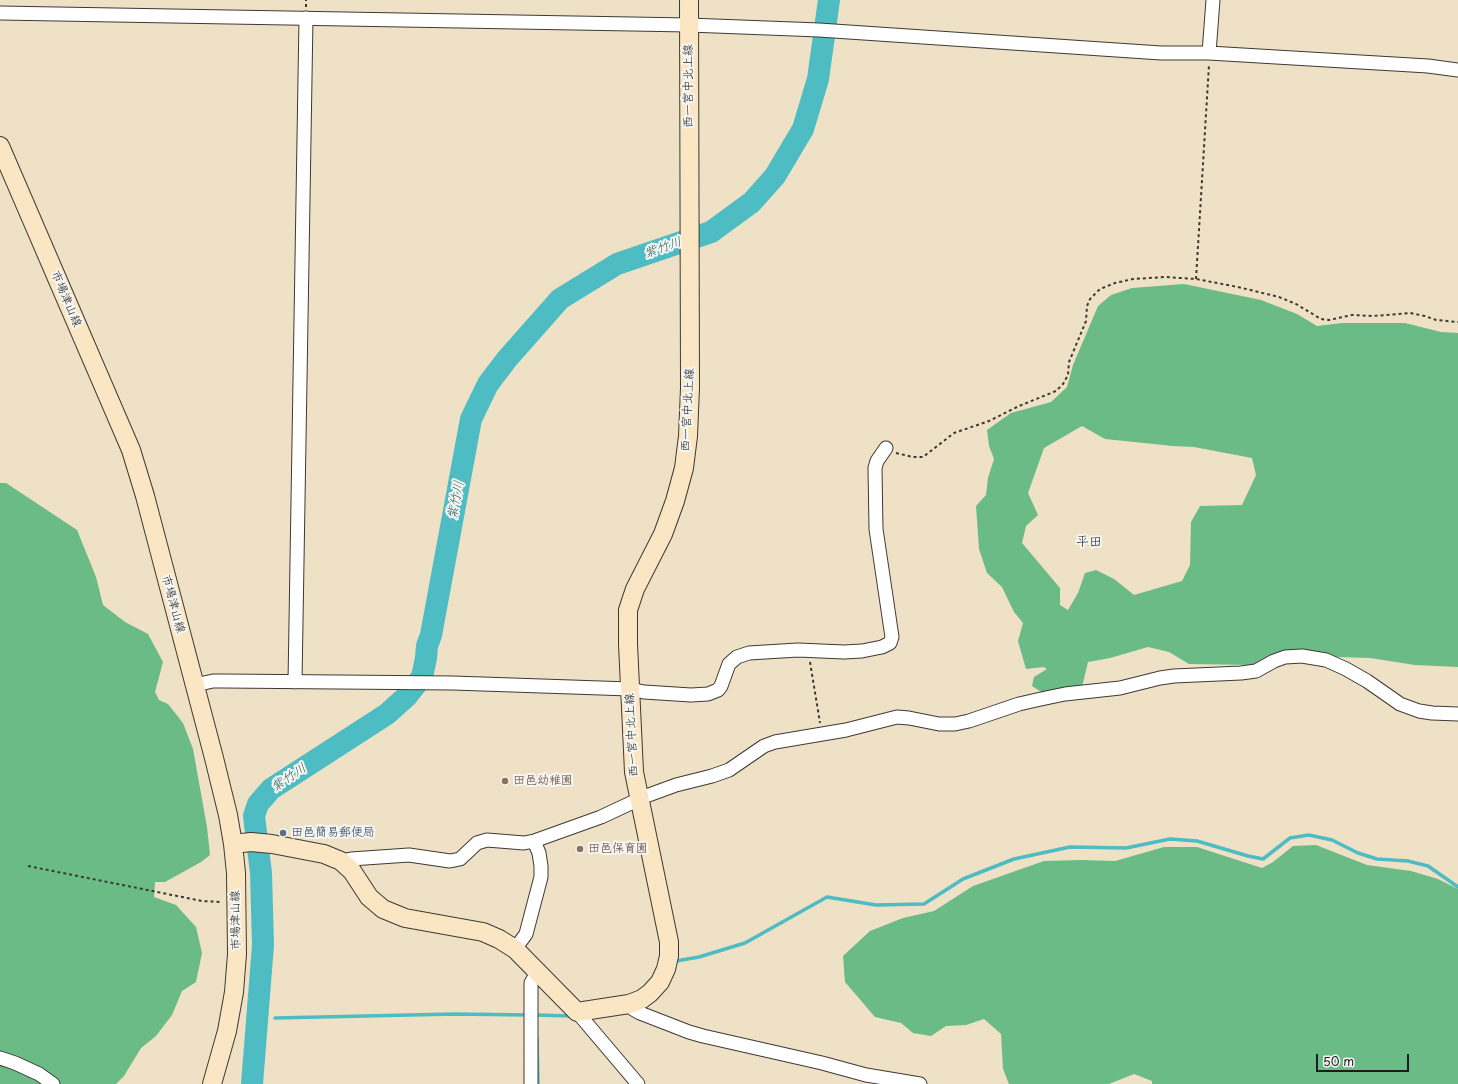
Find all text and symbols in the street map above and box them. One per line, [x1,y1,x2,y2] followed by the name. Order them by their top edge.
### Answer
[682,44,696,128] street label: 西一宮中北上線
[642,234,684,262] water label: 紫竹川
[48,269,84,329] street label: 市場津山線
[679,368,697,452] street label: 西一宮中北上線
[445,479,467,521] water label: 紫竹川
[1076,534,1102,550] district label: 平田
[158,573,188,635] street label: 市場津山線
[623,693,641,777] street label: 西一宮中北上線
[268,761,310,795] water label: 紫竹川
[513,774,573,788] place label: 田邑幼稚園
[500,776,510,786] marker: 田邑幼稚園
[291,826,375,840] place label: 田邑簡易郵便局
[278,828,288,838] marker: 田邑簡易郵便局
[588,842,648,856] place label: 田邑保育園
[575,844,585,854] marker: 田邑保育園
[228,890,244,950] street label: 市場津山線
[1318,1046,1411,1072] scale bar
[1323,1052,1354,1070] text: 50 m

